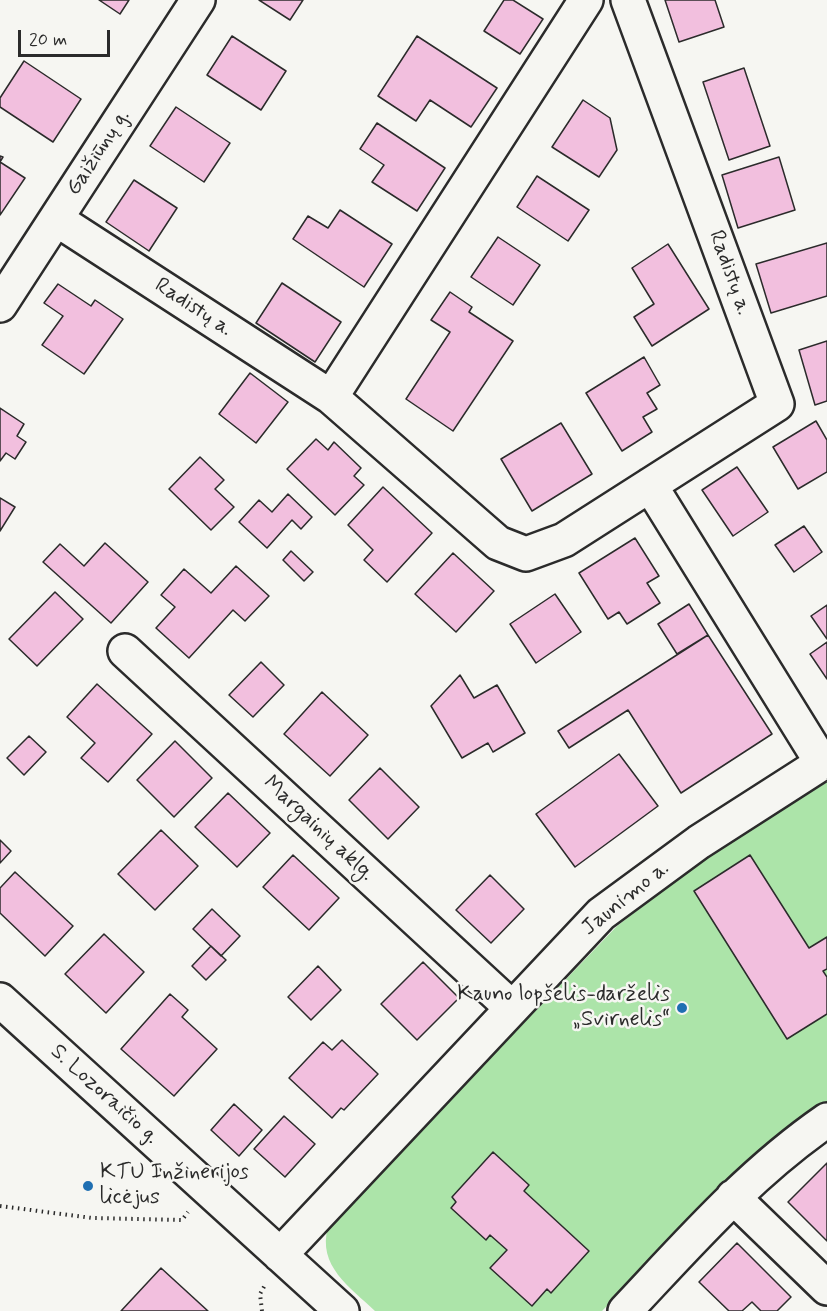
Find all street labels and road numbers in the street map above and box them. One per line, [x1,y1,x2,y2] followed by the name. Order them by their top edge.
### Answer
[61,105,137,201] street label: Gaižiūnų g.
[702,227,756,319] street label: Radistų a.
[149,273,237,343] street label: Radistų a.
[257,771,379,887] street label: Margainių aklg.
[577,856,675,942] street label: Jaunimo a.
[44,1039,164,1151] street label: S. Lozoraičio g.

